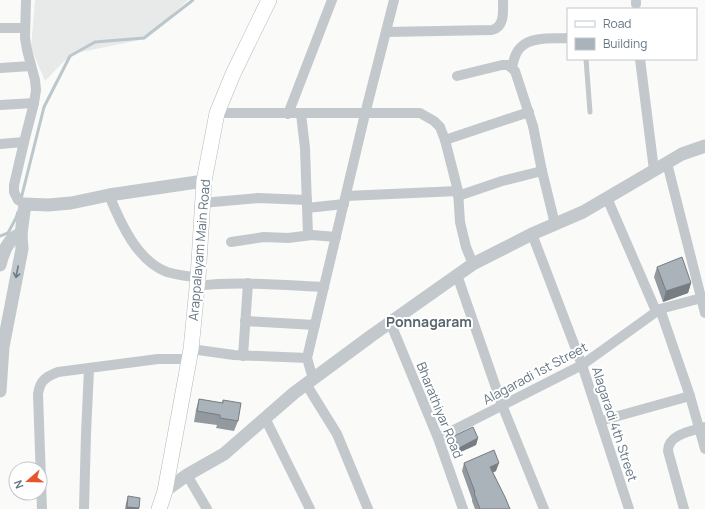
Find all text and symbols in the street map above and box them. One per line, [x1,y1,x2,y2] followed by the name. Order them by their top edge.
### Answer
[567,8,697,60] legend
[603,15,631,32] text: Road
[603,35,647,52] text: Building
[184,178,214,322] street label: Arappalayam Main Road
[13,266,21,279] one-way arrow
[386,312,472,331] district label: Ponnagaram
[479,338,591,408] street label: Alagaradi 1st Street
[412,359,468,461] street label: Bharathiyar Road
[588,364,642,484] street label: Alagaradi 4th Street
[8,461,48,501] north arrow
[10,478,27,491] text: N

